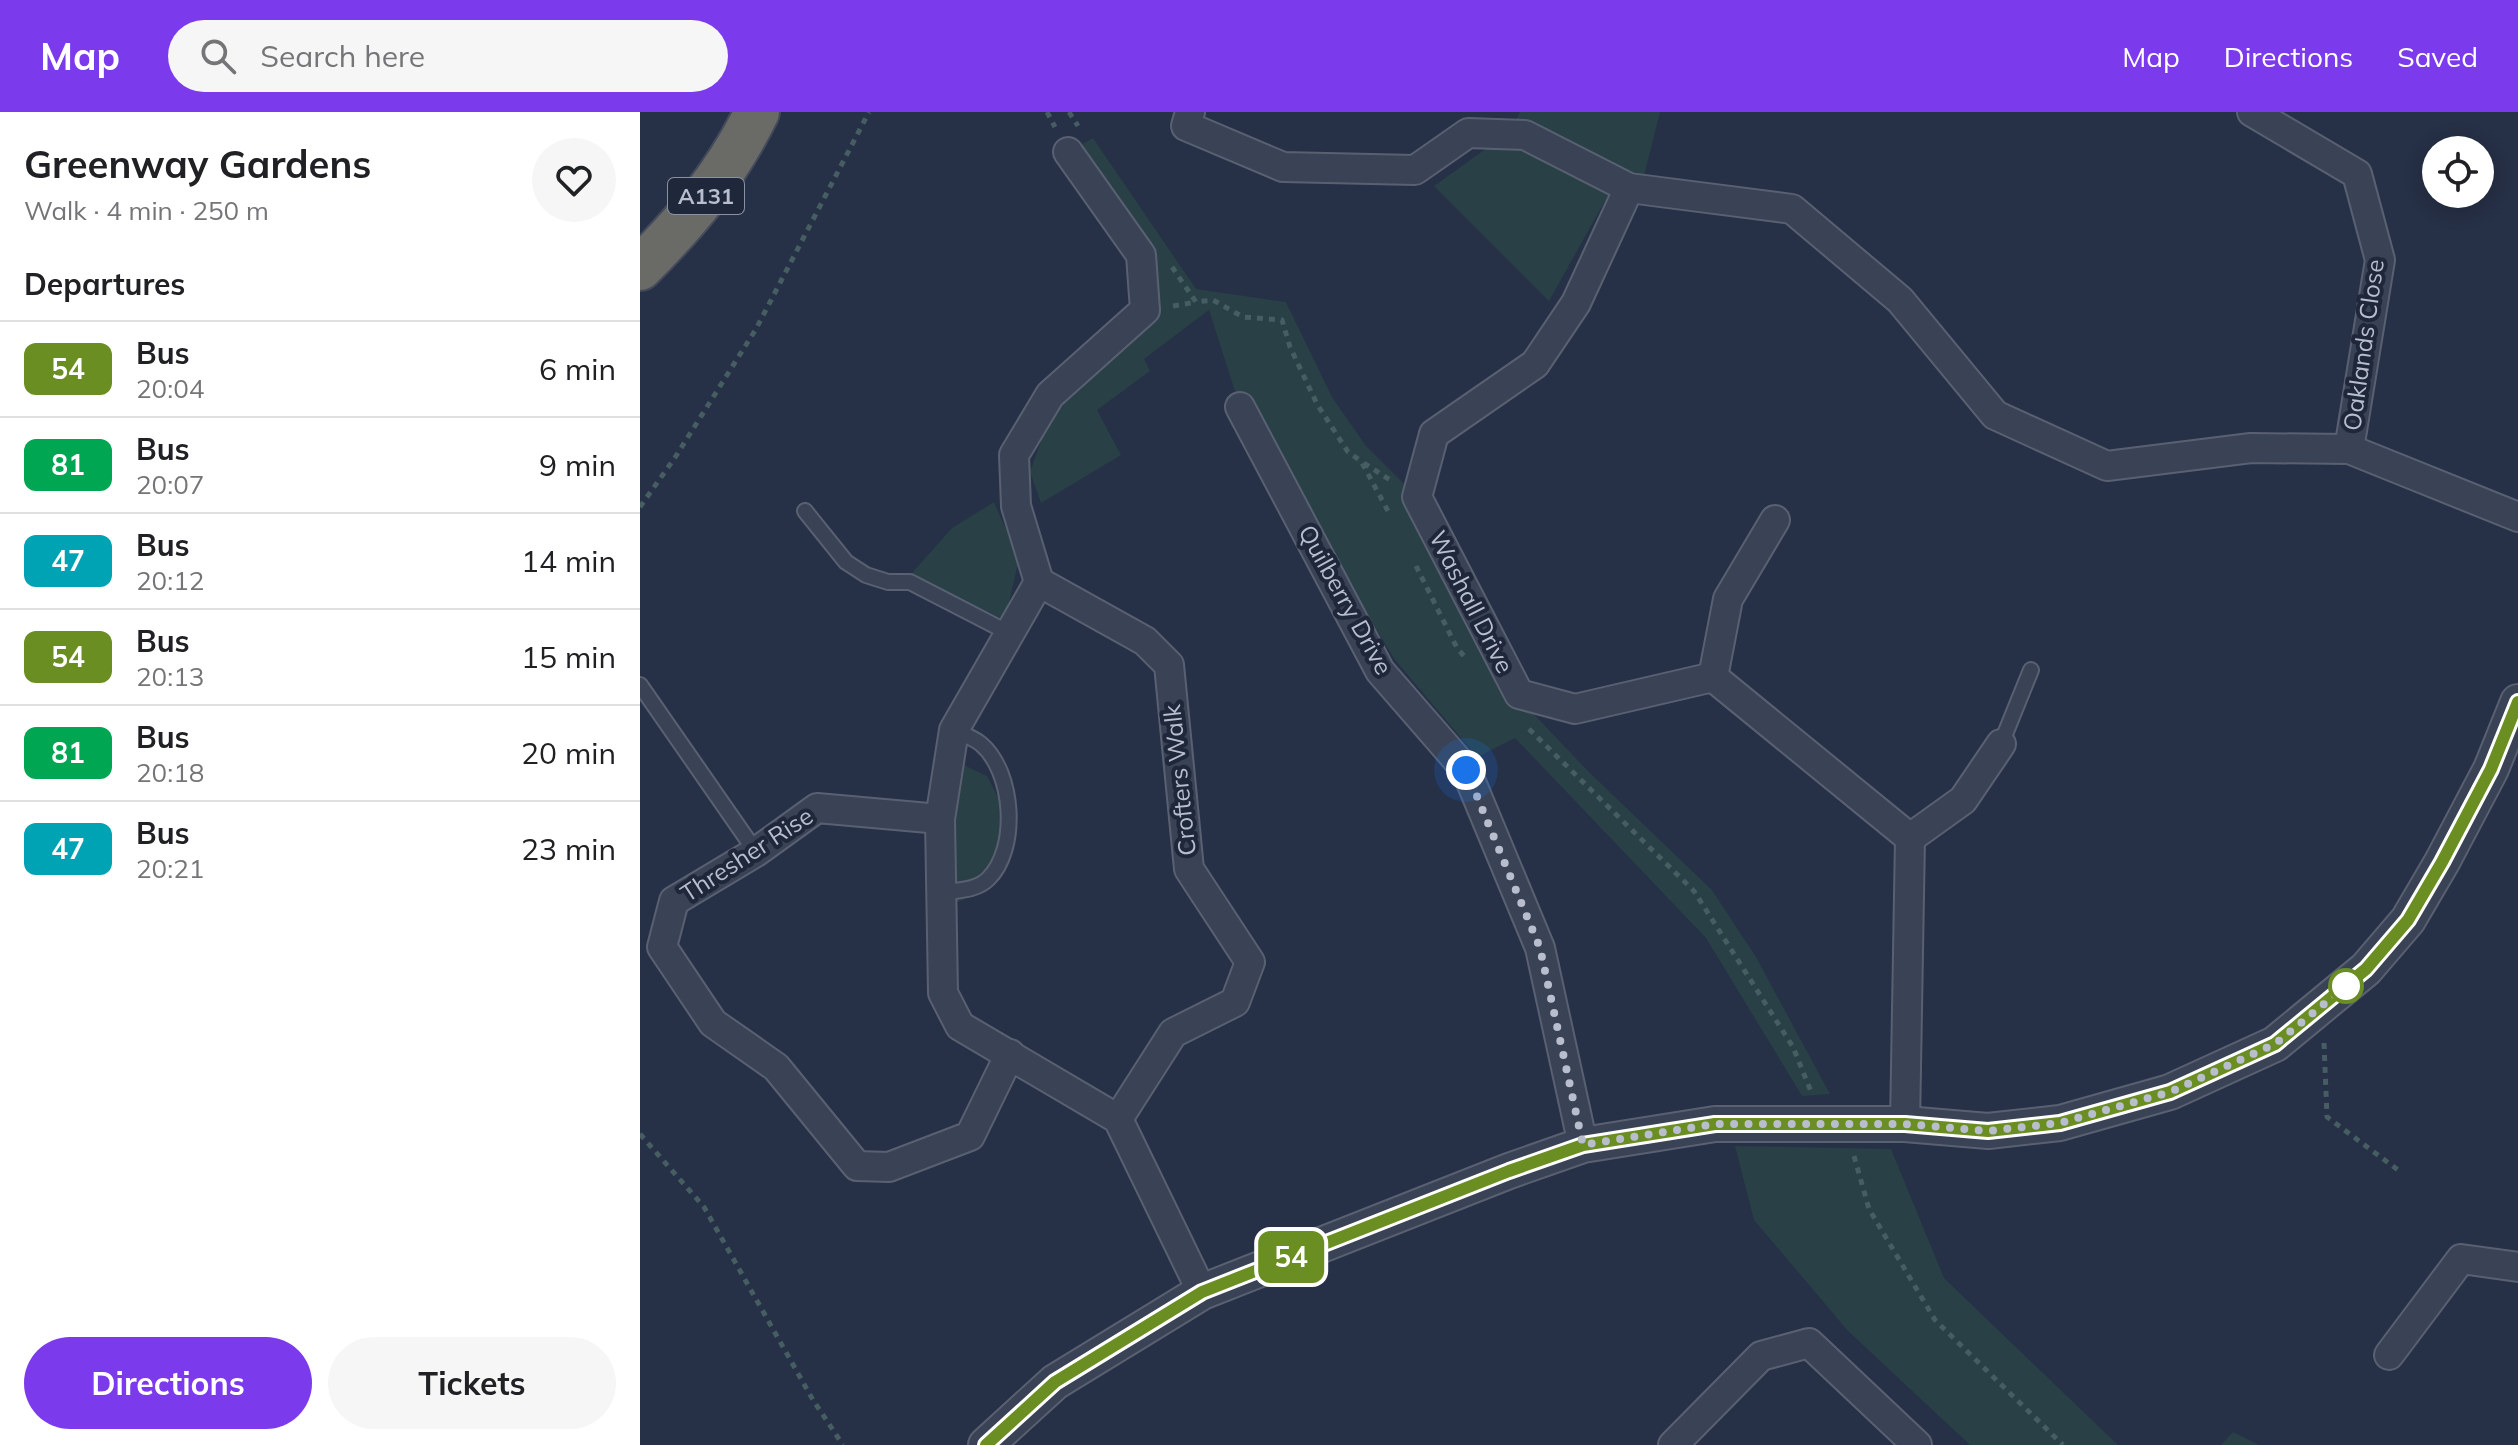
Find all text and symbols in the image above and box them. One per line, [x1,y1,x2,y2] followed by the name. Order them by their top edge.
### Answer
[168,20,728,92] search box
[40,32,120,80] text: Map
[196,34,240,78] icon: search
[260,37,425,75] text: Search here
[2122,39,2180,74] text: Map
[2224,39,2353,74] text: Directions
[2397,39,2478,74] text: Saved
[2422,136,2494,208] map controls
[2422,136,2494,208] button: locate
[532,138,616,222] button: heart
[24,140,371,188] text: Greenway Gardens
[668,178,744,214] road number: A131
[24,194,269,227] text: Walk · 4 min · 250 m
[2336,257,2390,433] street label: Oaklands Close
[24,265,185,303] text: Departures
[136,334,190,372] text: Bus
[539,350,616,388] text: 6 min
[51,351,85,386] text: 54
[136,372,204,405] text: 20:04
[136,430,190,468] text: Bus
[539,446,616,484] text: 9 min
[51,447,85,482] text: 81
[136,468,204,501] text: 20:07
[1292,519,1399,680] street label: Quilberry Drive
[1423,525,1521,678] street label: Washall Drive
[136,526,190,564] text: Bus
[521,542,616,580] text: 14 min
[51,543,85,578] text: 47
[136,564,204,597] text: 20:12
[136,622,190,660] text: Bus
[521,638,616,676] text: 15 min
[51,639,85,674] text: 54
[136,660,204,693] text: 20:13
[1156,702,1202,857] street label: Crofters Walk
[136,718,190,756] text: Bus
[521,734,616,772] text: 20 min
[51,735,85,770] text: 81
[1446,750,1486,790] your location
[136,756,204,789] text: 20:18
[675,800,818,908] street label: Thresher Rise
[136,814,190,852] text: Bus
[521,830,616,868] text: 23 min
[51,831,85,866] text: 47
[136,852,204,885] text: 20:21
[2329,969,2363,1003] unlabelled marker
[1255,1231,1327,1283] line badge: 54
[1274,1239,1308,1274] text: 54
[24,1337,312,1429] button: Directions
[328,1337,616,1429] button: Tickets

